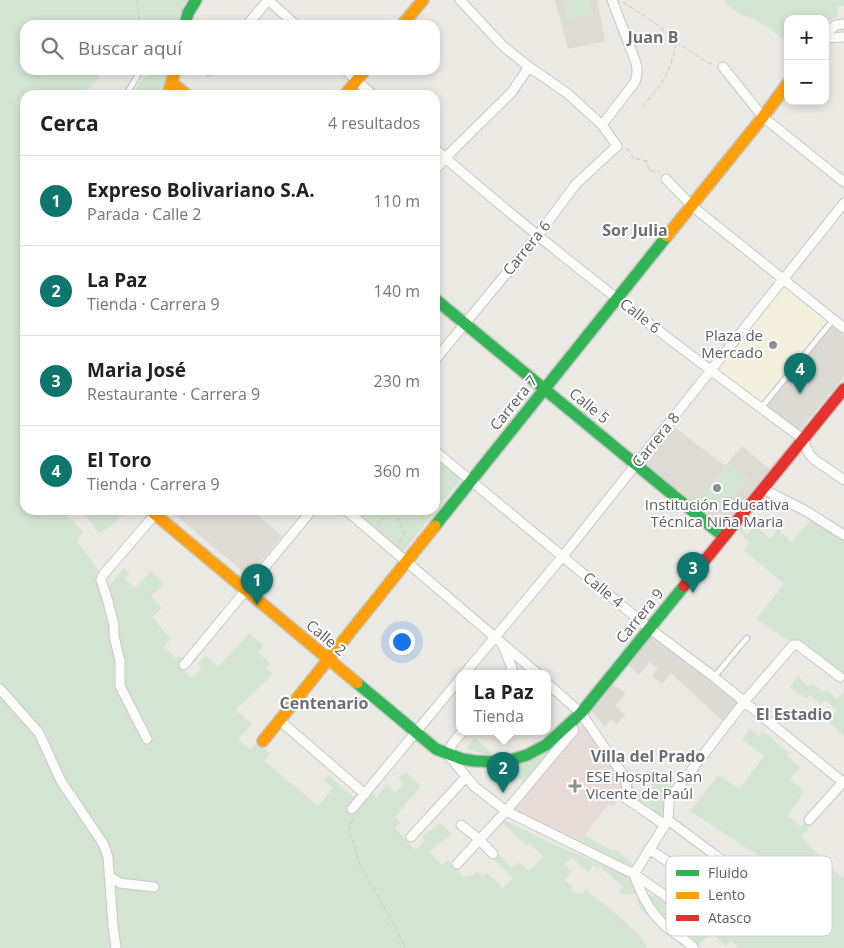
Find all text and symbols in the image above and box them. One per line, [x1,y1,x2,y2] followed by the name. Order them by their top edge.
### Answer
[784,15,829,105] map controls
[784,15,829,60] button: +
[20,20,440,75] search box
[626,26,678,48] district label: Juan B
[38,34,66,62] icon: search
[78,35,182,61] text: Buscar aquí
[784,60,829,105] button: −
[40,109,99,137] text: Cerca
[328,112,420,134] text: 4 resultados
[87,177,315,203] text: Expreso Bolivariano S.A.
[51,190,61,212] text: 1
[374,190,420,212] text: 110 m
[87,203,201,225] text: Parada · Calle 2
[498,216,555,279] street label: Carrera 6
[602,219,668,241] district label: Sor Julia
[87,267,147,293] text: La Paz
[51,280,61,302] text: 2
[374,280,420,302] text: 140 m
[87,293,220,315] text: Tienda · Carrera 9
[616,293,665,337] street label: Calle 6
[701,325,763,362] place label: Plaza de Mercado
[767,339,779,351] marker: Plaza de Mercado
[784,353,816,394] pin: 4
[87,357,186,383] text: Maria José
[51,370,61,392] text: 3
[374,370,420,392] text: 230 m
[485,371,542,434] street label: Carrera 7
[87,383,260,405] text: Restaurante · Carrera 9
[565,383,614,428] street label: Calle 5
[627,408,684,471] street label: Carrera 8
[87,447,152,473] text: El Toro
[51,460,61,482] text: 4
[374,460,420,482] text: 360 m
[87,473,220,495] text: Tienda · Carrera 9
[711,482,723,494] marker: Institución Educativa Técnica Niña Maria
[645,494,789,531] place label: Institución Educativa Técnica Niña Maria
[677,552,709,593] pin: 3
[241,564,273,605] pin: 1
[579,567,628,612] street label: Calle 4
[611,584,668,647] street label: Carrera 9
[302,615,351,660] street label: Calle 2
[389,629,415,655] your location
[456,670,551,735] popup
[474,679,533,705] text: La Paz
[280,692,368,714] district label: Centenario
[756,703,832,725] district label: El Estadio
[474,705,524,727] text: Tienda
[591,745,705,767] district label: Villa del Prado
[487,752,519,793] pin: 2
[586,766,702,803] place label: ESE Hospital San Vicente de Paúl
[568,779,582,793] marker: ESE Hospital San Vicente de Paúl
[666,856,832,936] legend
[708,863,748,882] text: Fluido
[708,885,745,904] text: Lento
[708,908,751,927] text: Atasco

